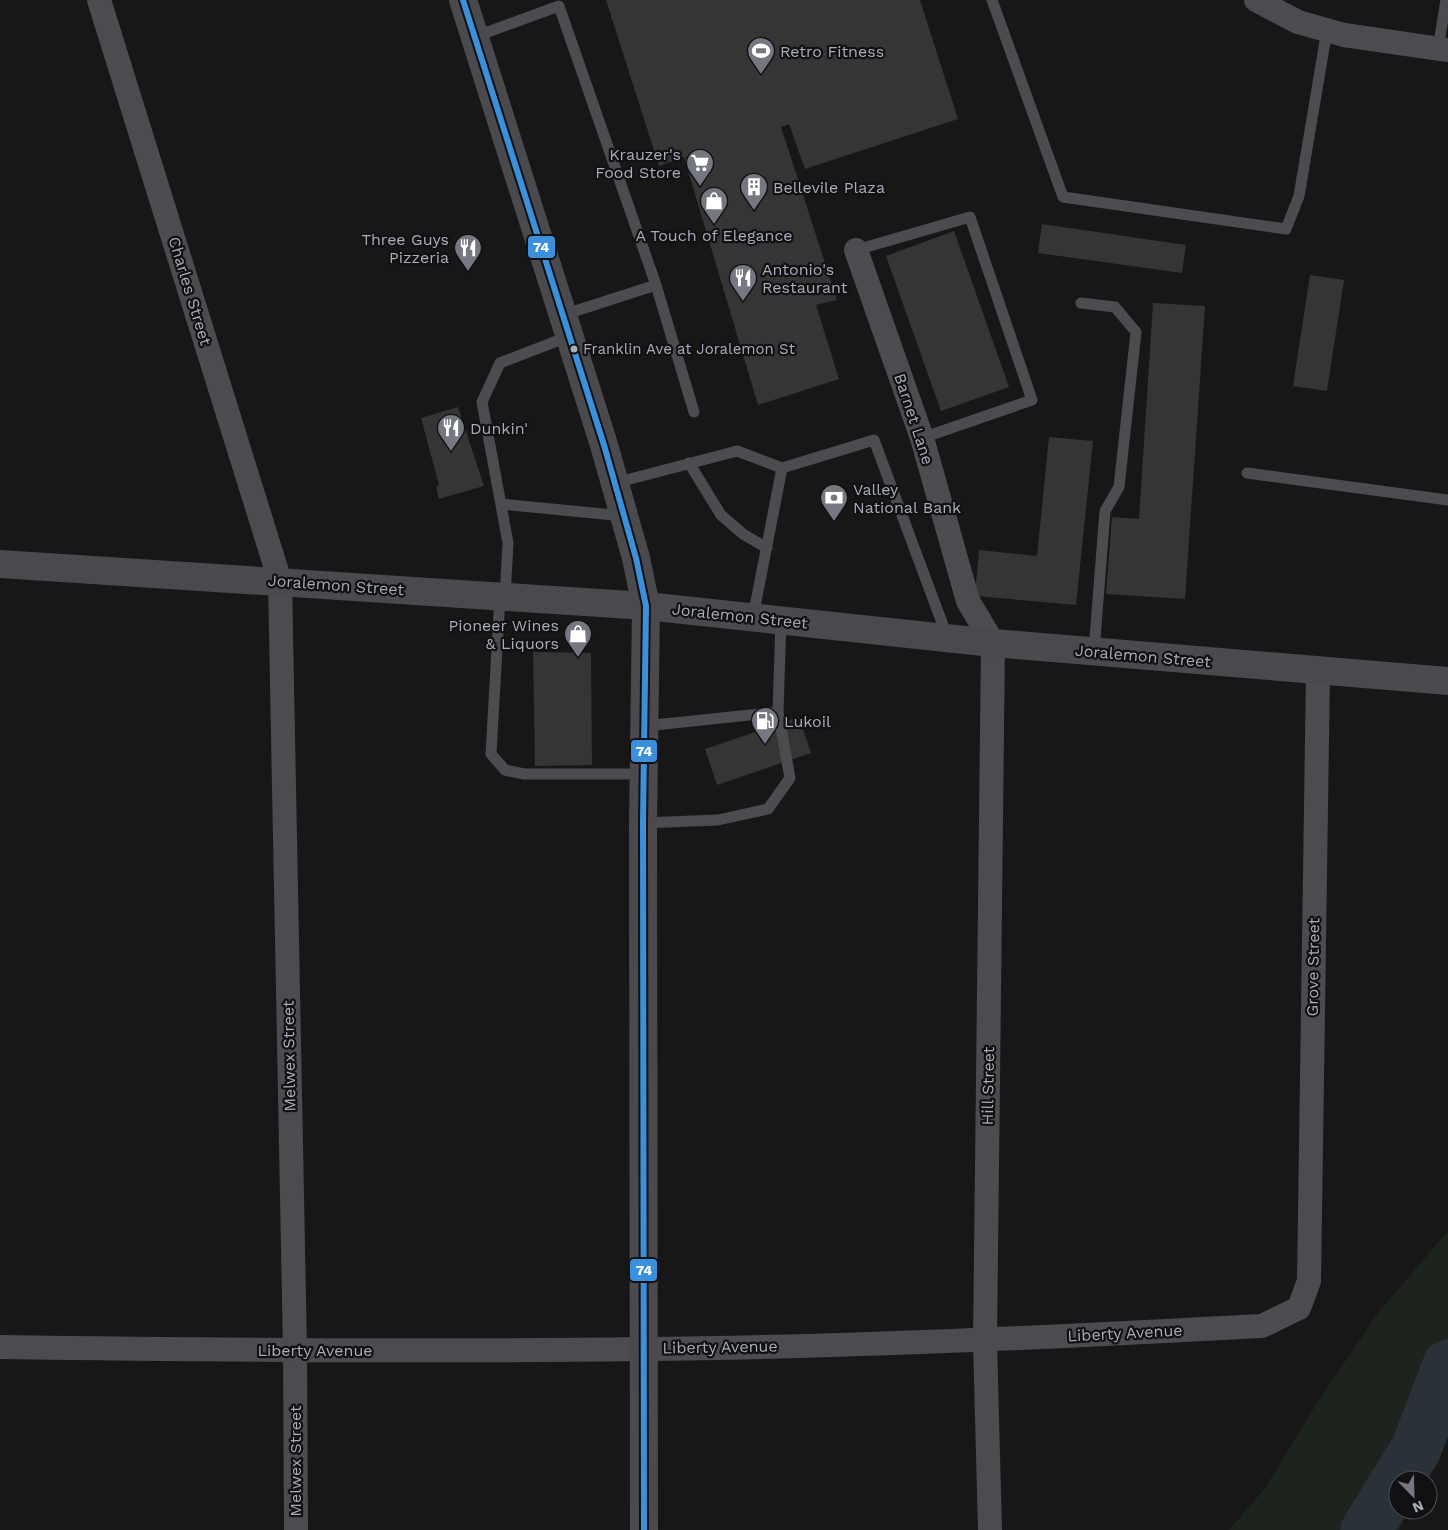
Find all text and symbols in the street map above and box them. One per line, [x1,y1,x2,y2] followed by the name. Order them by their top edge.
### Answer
[746,36,776,75] sports icon: Retro Fitness
[780,42,884,61] place label: Retro Fitness
[595,145,681,182] place label: Krauzer's Food Store
[685,148,715,187] supermarket icon: Krauzer's Food Store
[739,172,769,211] building icon: Bellevile Plaza
[773,178,885,197] place label: Bellevile Plaza
[699,186,729,225] shop icon: A Touch of Elegance
[635,226,793,245] place label: A Touch of Elegance
[362,230,449,267] place label: Three Guys Pizzeria
[453,233,483,272] restaurant icon: Three Guys Pizzeria
[164,234,216,348] street label: Charles Street
[527,235,556,259] line badge: 74
[533,239,549,255] text: 74
[762,260,848,297] place label: Antonio's Restaurant
[728,263,758,302] restaurant icon: Antonio's Restaurant
[583,340,796,358] place label: Franklin Ave at Joralemon St
[569,344,579,354] marker: Franklin Ave at Joralemon St
[890,371,938,467] street label: Barnet Lane
[436,413,466,452] restaurant icon: Dunkin'
[470,419,528,438] place label: Dunkin'
[853,480,961,517] place label: Valley National Bank
[819,483,849,522] bank icon: Valley National Bank
[267,571,405,599] street label: Joralemon Street
[671,599,809,633] street label: Joralemon Street
[449,616,559,653] place label: Pioneer Wines & Liquors
[563,619,593,658] shop icon: Pioneer Wines & Liquors
[1074,641,1212,671] street label: Joralemon Street
[750,706,780,745] fuel station icon: Lukoil
[784,712,831,731] place label: Lukoil
[630,739,658,763] line badge: 74
[636,743,652,759] text: 74
[1303,917,1323,1016] street label: Grove Street
[279,1000,299,1112] street label: Melwex Street
[978,1046,998,1126] street label: Hill Street
[629,1258,658,1282] line badge: 74
[636,1262,652,1278] text: 74
[1067,1321,1183,1345] street label: Liberty Avenue
[662,1336,778,1358] street label: Liberty Avenue
[257,1341,373,1360] street label: Liberty Avenue
[286,1405,305,1517] street label: Melwex Street
[1388,1470,1438,1520] north arrow
[1410,1498,1426,1516] text: N

